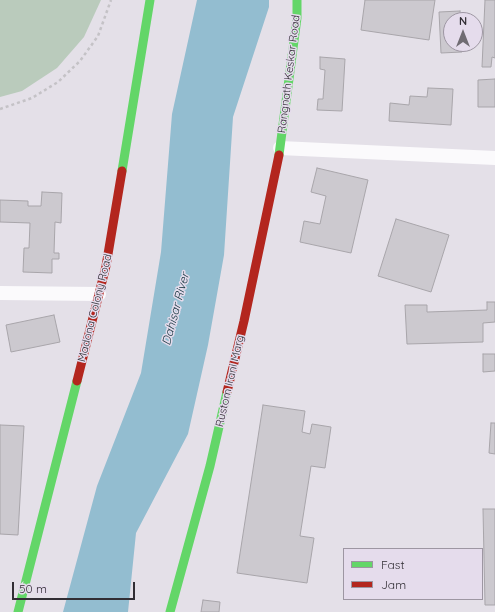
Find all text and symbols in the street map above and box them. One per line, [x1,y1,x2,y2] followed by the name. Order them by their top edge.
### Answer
[443,12,483,52] north arrow
[275,14,303,134] street label: Rangnath Keskar Road
[459,14,467,28] text: N
[75,253,115,363] street label: Madona Colony Road
[159,271,193,347] water label: Dahisar River
[213,334,247,428] street label: Rustom Irani Marg
[343,548,483,600] legend
[381,557,405,572] text: Fast
[14,574,137,600] scale bar
[381,577,406,592] text: Jam
[19,581,47,596] text: 50 m

